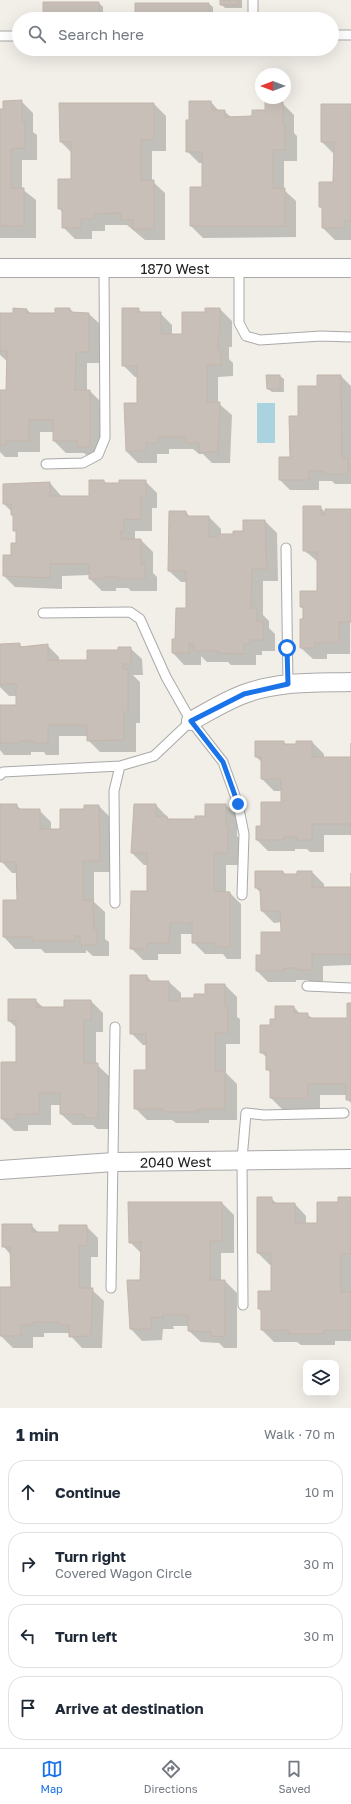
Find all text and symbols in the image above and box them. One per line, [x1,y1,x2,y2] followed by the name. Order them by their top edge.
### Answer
[12,12,339,56] search box
[26,23,48,45] icon: search
[58,25,144,43] text: Search here
[255,68,291,104] north arrow
[141,260,210,277] street label: 1870 West
[278,639,296,657] route start
[229,795,247,813] route end
[140,1152,212,1170] street label: 2040 West
[303,1360,339,1396] map controls
[303,1360,339,1396] button: layers
[16,1424,59,1445] text: 1 min
[264,1426,335,1442] text: Walk · 70 m
[17,1481,39,1503] icon: ahead
[55,1483,121,1501] text: Continue
[305,1484,334,1500] text: 10 m
[55,1547,126,1565] text: Turn right
[17,1553,39,1575] icon: right
[304,1556,334,1572] text: 30 m
[55,1565,192,1581] text: Covered Wagon Circle
[17,1625,39,1647] icon: left
[55,1627,117,1645] text: Turn left
[304,1628,334,1644] text: 30 m
[17,1697,39,1719] icon: arrive
[55,1699,204,1717] text: Arrive at destination
[40,1758,63,1795] tab: Map
[144,1758,198,1795] tab: Directions
[278,1758,311,1795] tab: Saved

